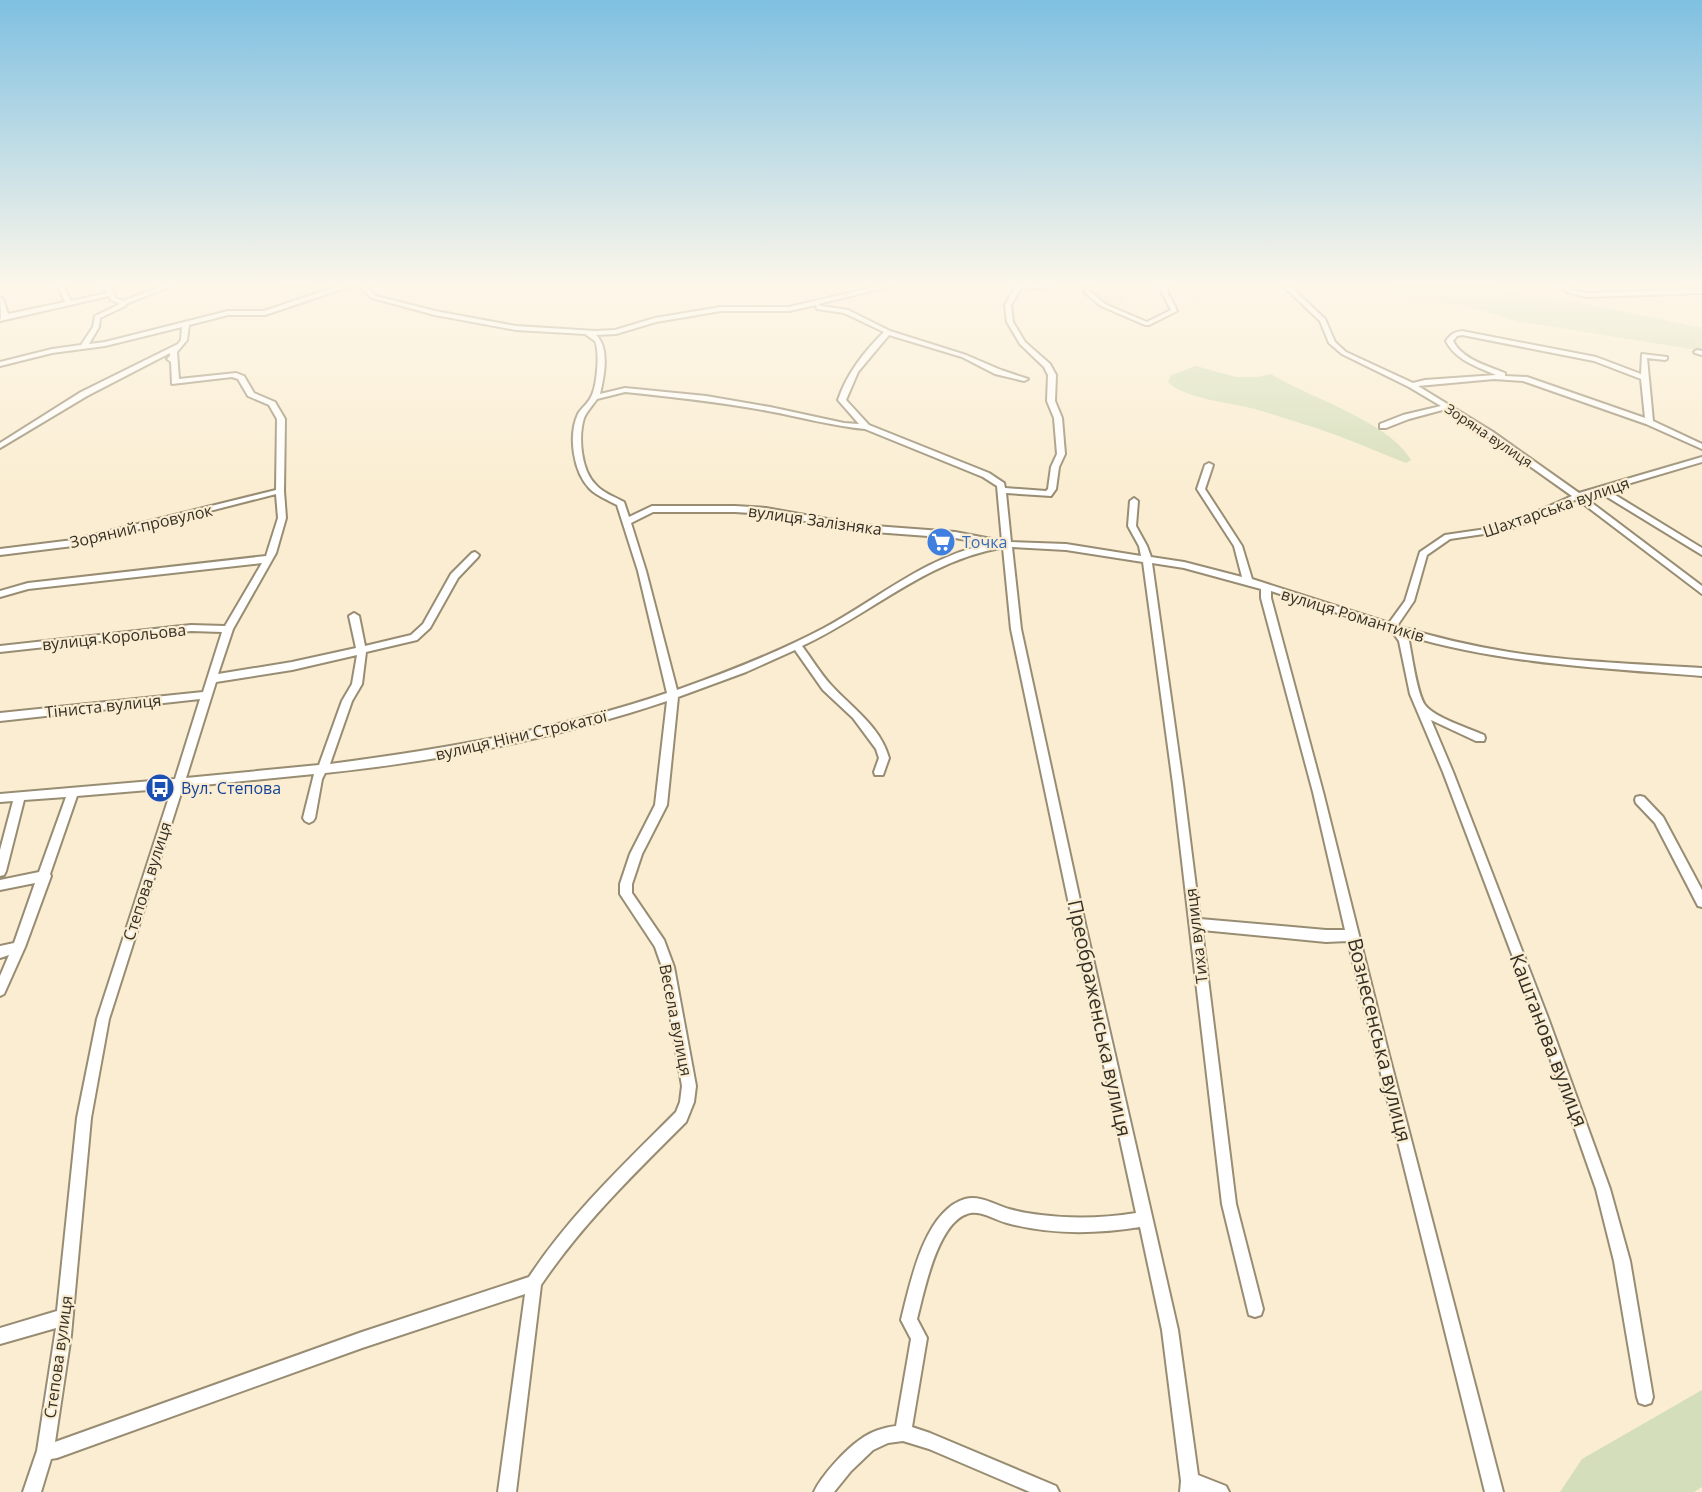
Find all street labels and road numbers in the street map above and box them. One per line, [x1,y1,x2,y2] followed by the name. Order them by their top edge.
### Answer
[1442,399,1536,471] street label: Зоряна вулиця
[1480,472,1632,542] street label: Шахтарська вулиця
[67,499,215,553] street label: Зоряний провулок
[747,500,883,540] street label: вулиця Залізняка
[1279,583,1427,647] street label: вулиця Романтиків
[41,618,187,656] street label: вулиця Корольова
[44,689,162,723] street label: Тіниста вулиця
[433,704,610,765] street label: вулиця Ніни Строкатої
[117,819,177,943] street label: Степова вулиця
[1179,887,1213,985] street label: Тиха вулиця
[1062,897,1138,1139] street label: Преображенська вулиця
[1342,935,1418,1145] street label: Вознесенська вулиця
[1504,950,1594,1130] street label: Каштанова вулиця
[654,962,698,1078] street label: Весела вулиця
[38,1294,78,1420] street label: Степова вулиця

